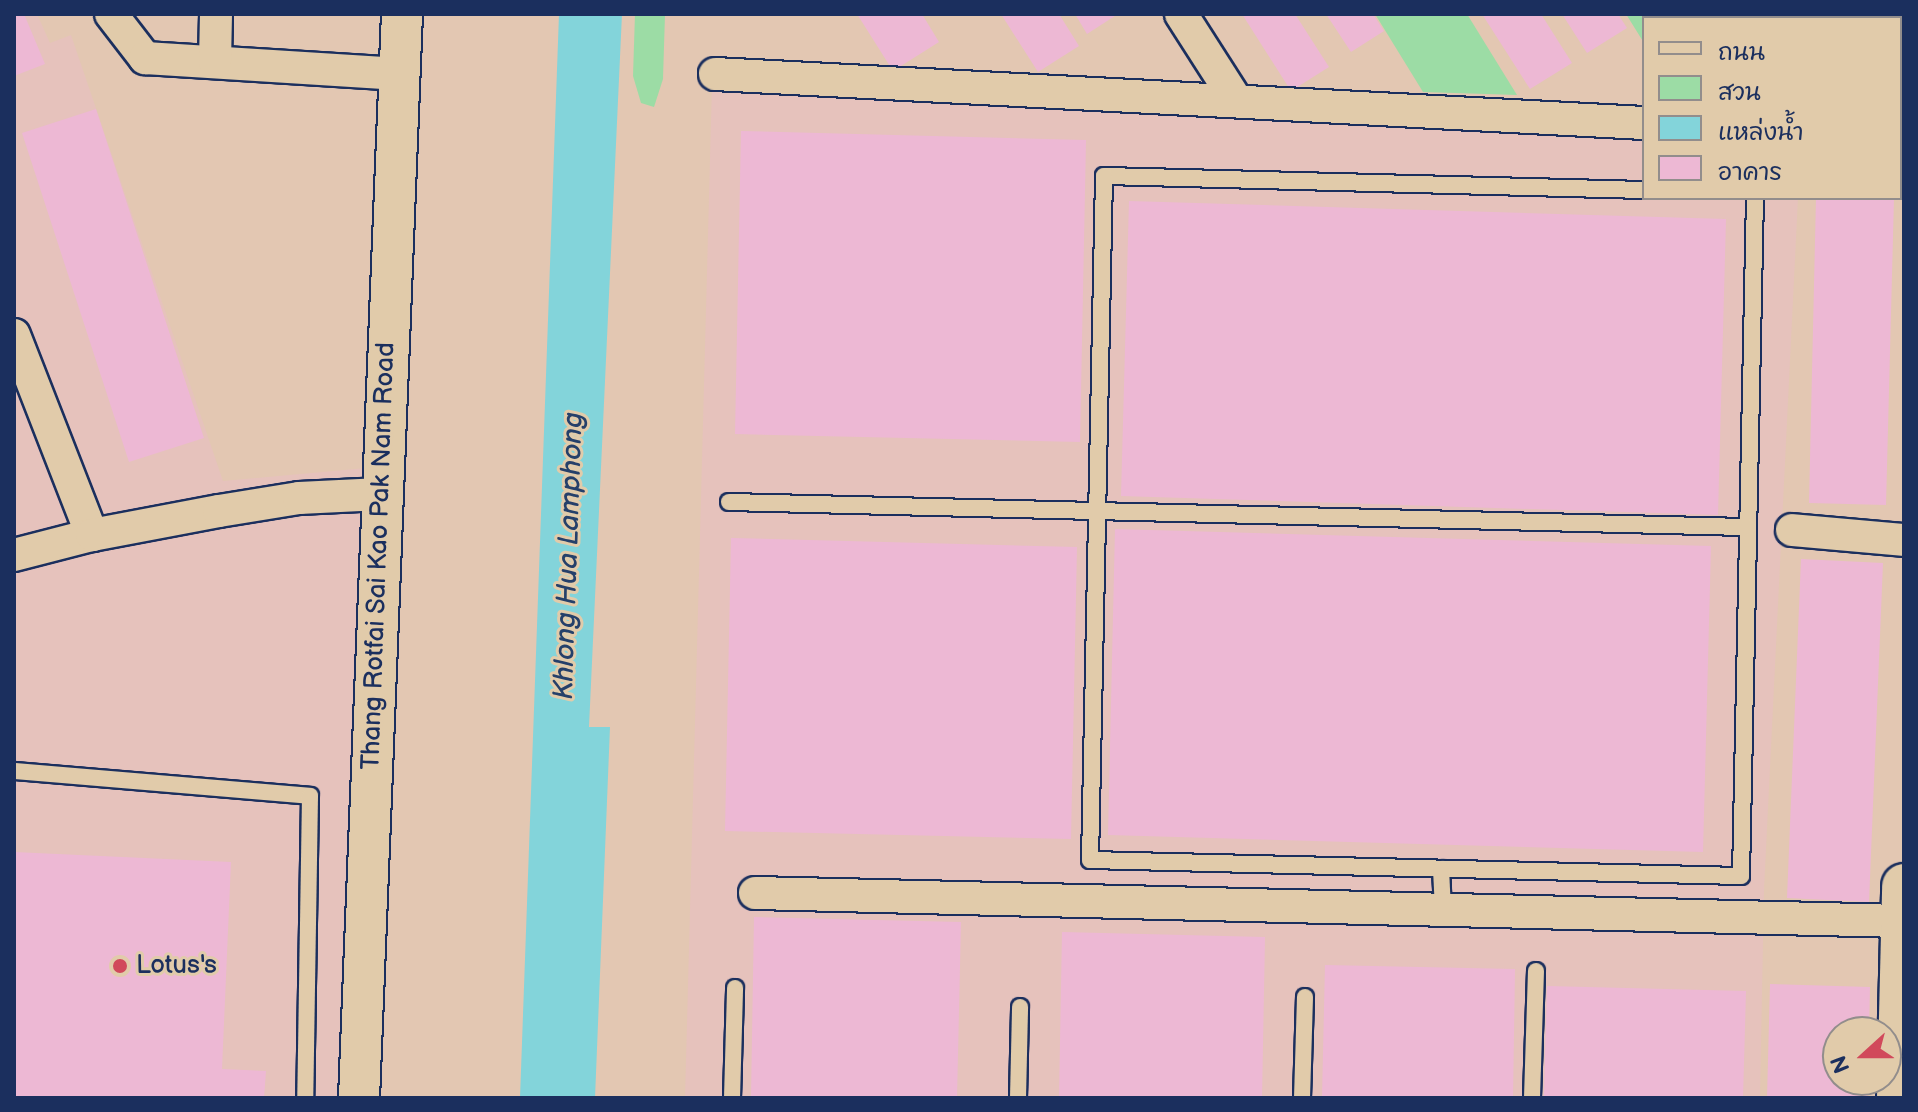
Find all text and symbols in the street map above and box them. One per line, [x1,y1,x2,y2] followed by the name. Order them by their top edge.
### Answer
[1642,16,1902,200] legend
[1718,38,1765,67] text: ถนน
[1718,78,1761,107] text: สวน
[1718,118,1804,147] text: แหล่งน้ำ
[1718,158,1782,187] text: อาคาร
[356,341,402,771] street label: Thang Rotfai Sai Kao Pak Nam Road
[547,412,591,700] water label: Khlong Hua Lamphong
[136,950,217,982] place label: Lotus's
[111,957,129,975] marker: Lotus's
[1822,1016,1902,1096] north arrow
[1825,1052,1857,1077] text: N

